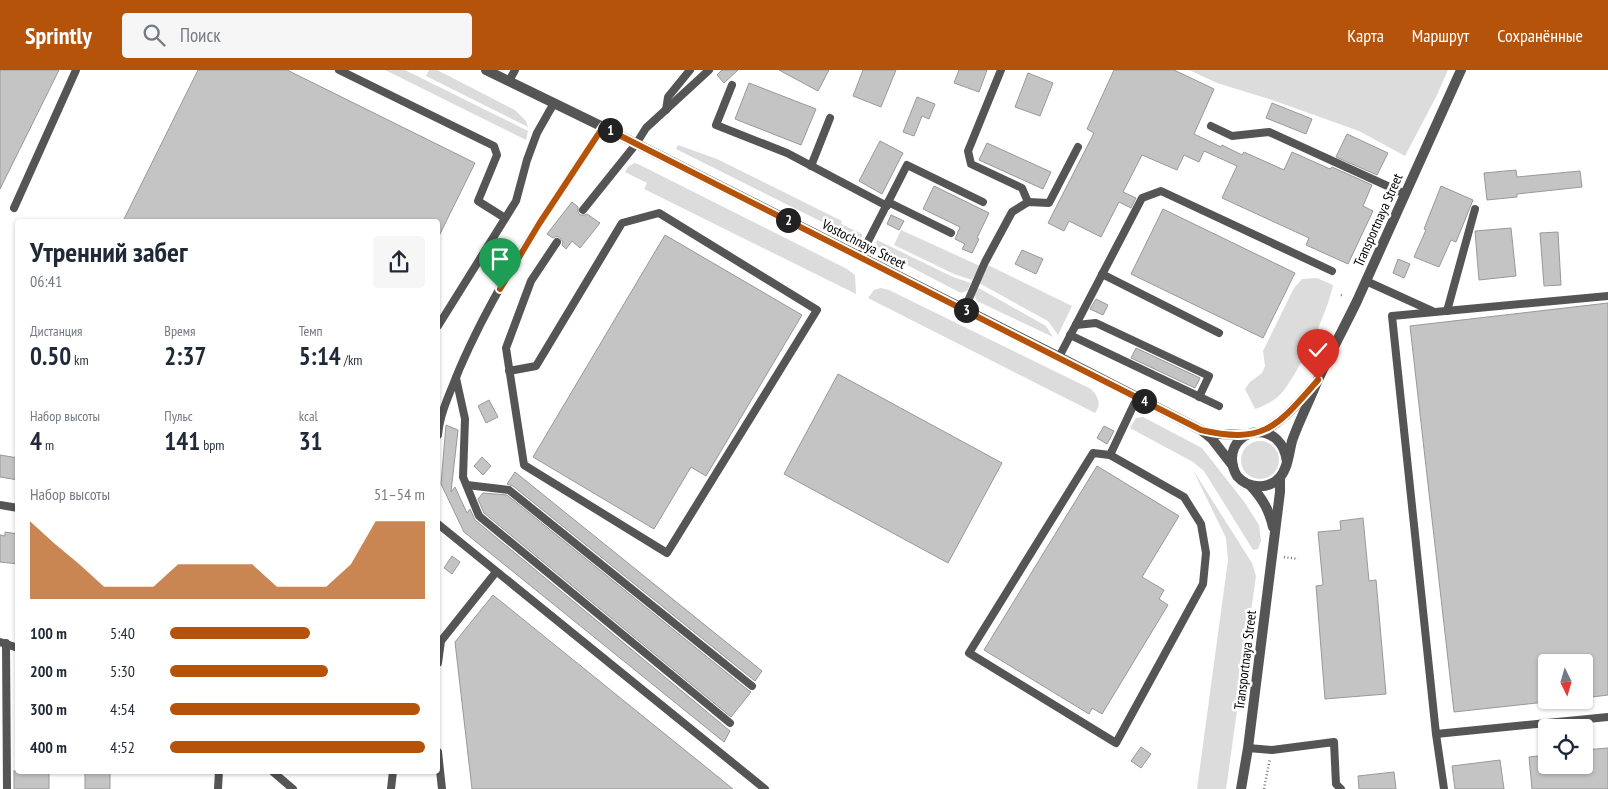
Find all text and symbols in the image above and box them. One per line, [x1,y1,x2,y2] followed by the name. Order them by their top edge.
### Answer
[122,13,472,58] search box
[25,20,92,51] text: Sprintly
[140,21,168,49] icon: search
[180,23,221,47] text: Поиск
[1347,24,1384,47] text: Карта
[1412,24,1469,47] text: Маршрут
[1497,24,1583,47] text: Сохранённые
[598,118,622,142] pin: 1
[607,121,614,139] text: 1
[1349,170,1407,269] street label: Transportnaya Street
[776,208,800,232] pin: 2
[785,211,792,229] text: 2
[818,215,909,273] street label: Vostochnaya Street
[30,233,188,270] text: Утренний забег
[373,236,425,288] button: share
[479,238,521,289] pin
[486,245,514,273] icon: arrive
[30,271,62,291] text: 06:41
[954,298,978,322] pin: 3
[963,301,970,319] text: 3
[30,322,83,340] text: Дистанция
[164,322,196,340] text: Время
[299,322,323,340] text: Темп
[1297,329,1339,380] pin
[1304,336,1332,364] icon: check
[30,340,71,372] text: 0.50
[164,340,206,372] text: 2:37
[299,340,341,372] text: 5:14
[71,351,89,369] text: km
[341,351,362,369] text: /km
[1132,388,1156,414] pin: 4
[1141,392,1148,410] text: 4
[30,407,100,425] text: Набор высоты
[164,407,193,425] text: Пульс
[299,407,318,425] text: kcal
[30,425,42,457] text: 4
[164,425,200,457] text: 141
[299,425,323,457] text: 31
[42,436,54,454] text: m
[200,436,224,454] text: bpm
[30,484,110,504] text: Набор высоты
[374,484,425,504] text: 51–54 m
[1230,609,1260,711] street label: Transportnaya Street
[30,623,67,643] text: 100 m
[110,623,135,643] text: 5:40
[1538,654,1592,709] north arrow
[1538,654,1593,774] map controls
[30,661,67,681] text: 200 m
[110,661,135,681] text: 5:30
[30,699,67,719] text: 300 m
[110,699,135,719] text: 4:54
[1538,719,1593,774] button: locate
[30,737,67,757] text: 400 m
[110,737,135,757] text: 4:52

